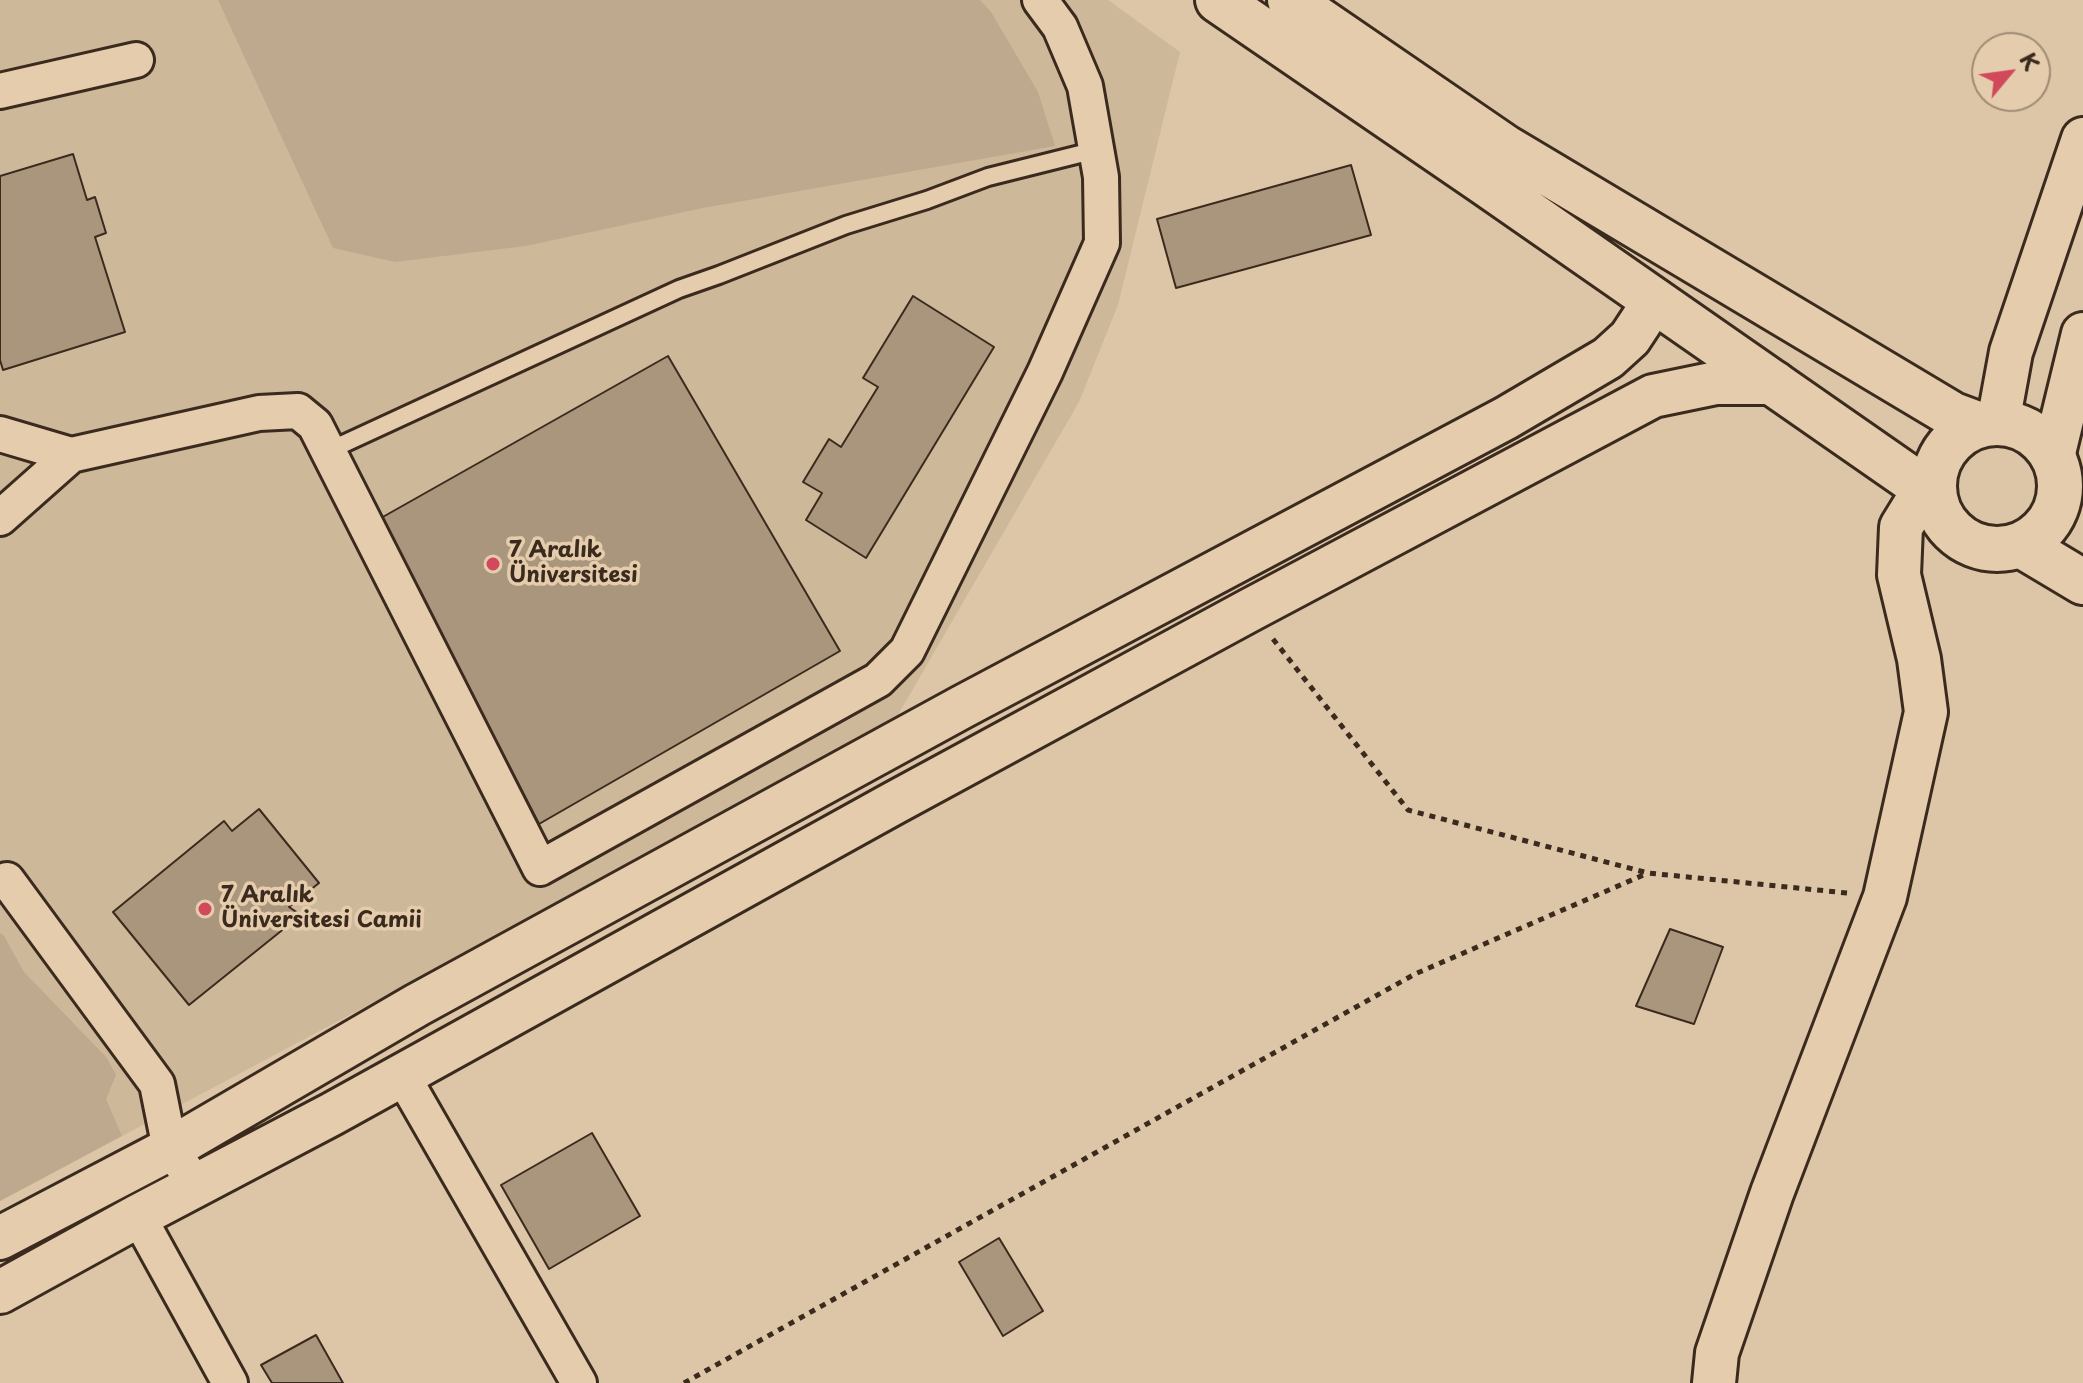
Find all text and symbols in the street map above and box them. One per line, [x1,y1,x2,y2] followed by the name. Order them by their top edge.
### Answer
[1971,32,2051,112] north arrow
[2012,46,2049,76] text: K
[509,538,638,590] place label: 7 Aralık Üniversitesi
[484,555,502,573] marker: 7 Aralık Üniversitesi
[221,883,422,934] place label: 7 Aralık Üniversitesi Camii
[196,900,214,918] marker: 7 Aralık Üniversitesi Camii

